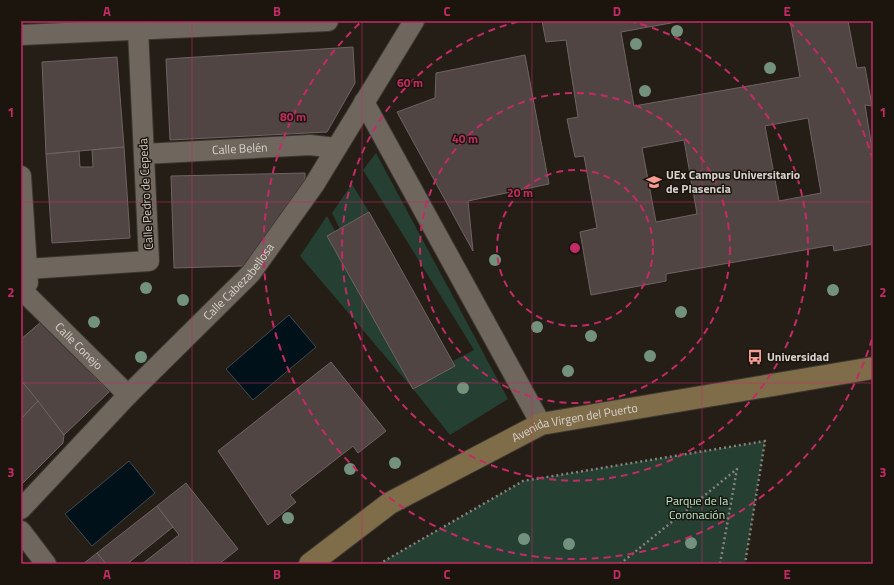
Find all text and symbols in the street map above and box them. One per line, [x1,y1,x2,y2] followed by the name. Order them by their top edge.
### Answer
[103,1,111,21] text: A
[273,1,281,21] text: B
[443,1,451,21] text: C
[613,1,621,21] text: D
[783,1,791,21] text: E
[397,73,423,92] text: 60 m
[7,102,15,122] text: 1
[879,102,887,122] text: 1
[280,107,306,126] text: 80 m
[452,129,478,148] text: 40 m
[212,137,268,159] street label: Calle Belén
[133,138,158,250] street label: Calle Pedro de Cepeda
[666,165,800,198] place label: UEx Campus Universitario de Plasencia
[645,173,663,191] school or university icon: UEx Campus Universitario de Plasencia
[507,183,533,202] text: 20 m
[198,239,279,325] street label: Calle Cabezabellosa
[568,241,582,255] centre of rings
[7,282,15,302] text: 2
[879,282,887,302] text: 2
[51,318,107,374] street label: Calle Conejo
[767,347,829,366] place label: Universidad
[746,348,764,366] bus stop icon: Universidad
[508,398,639,447] street label: Avenida Virgen del Puerto
[7,462,15,482] text: 3
[879,462,887,482] text: 3
[666,491,728,524] park label: Parque de la Coronación
[103,564,111,584] text: A
[273,564,281,584] text: B
[443,564,451,584] text: C
[613,564,621,584] text: D
[783,564,791,584] text: E

